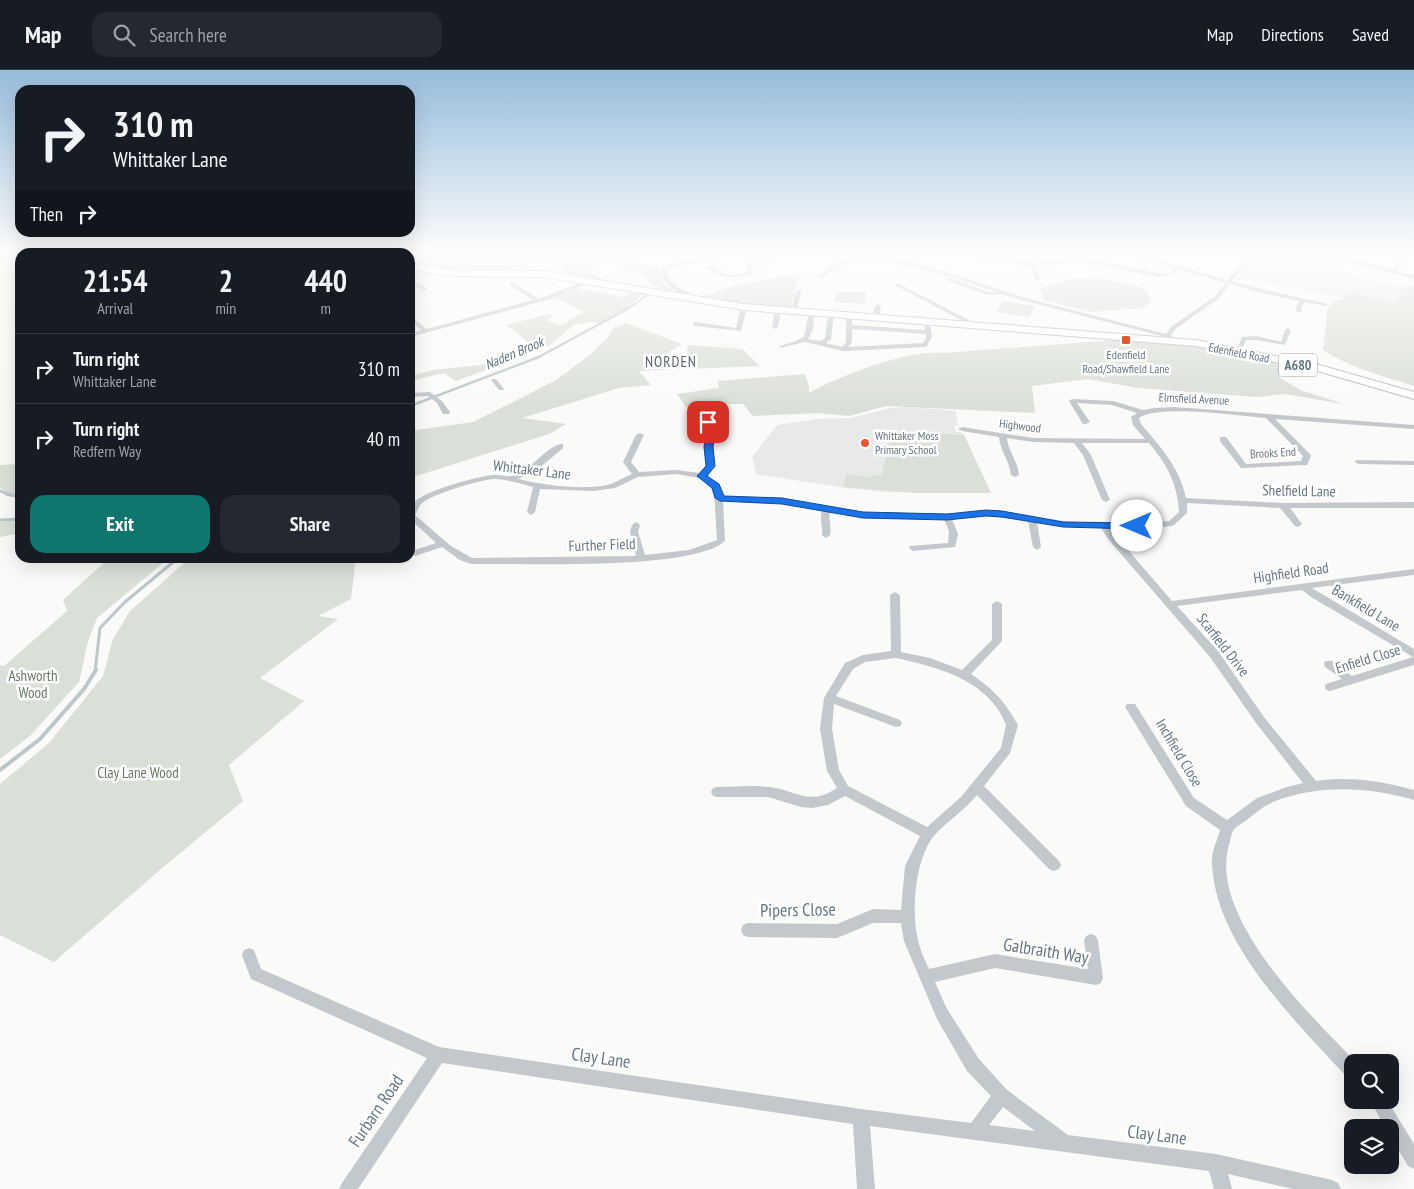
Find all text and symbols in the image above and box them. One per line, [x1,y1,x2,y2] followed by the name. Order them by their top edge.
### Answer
[92,12,442,57] search box
[25,19,62,50] text: Map
[110,21,138,49] icon: search
[150,23,227,47] text: Search here
[1207,23,1233,46] text: Map
[1261,23,1324,46] text: Directions
[1352,23,1389,46] text: Saved
[113,101,194,147] text: 310 m
[30,105,95,170] icon: right
[113,145,228,173] text: Whittaker Lane
[73,200,101,228] icon: right
[30,202,63,226] text: Then
[83,261,148,300] text: 21:54
[219,261,233,300] text: 2
[304,261,347,300] text: 440
[97,298,133,318] text: Arrival
[215,298,236,318] text: min
[320,298,331,318] text: m
[482,332,548,373] water label: Naden Brook
[1120,334,1132,346] marker: Edenfield Road/Shawfield Lane
[1207,339,1271,366] street label: Edenfield Road
[73,347,139,371] text: Turn right
[1083,347,1169,376] place label: Edenfield Road/Shawfield Lane
[645,352,697,371] district label: NORDEN
[1279,354,1317,376] road number: A680
[30,355,58,383] icon: right
[358,357,400,381] text: 310 m
[73,371,156,391] text: Whittaker Lane
[1158,389,1230,408] street label: Elmsfield Avenue
[687,401,729,443] pin
[694,408,722,436] icon: arrive
[998,415,1042,436] street label: Highwood
[73,417,139,441] text: Turn right
[30,425,58,453] icon: right
[367,427,400,451] text: 40 m
[875,428,939,457] place label: Whittaker Moss Primary School
[859,437,871,449] marker: Whittaker Moss Primary School
[73,441,141,461] text: Redfern Way
[1250,444,1296,461] street label: Brooks End
[492,455,572,484] street label: Whittaker Lane
[1262,480,1336,501] street label: Shelfield Lane
[30,495,210,553] button: Exit
[220,495,400,553] button: Share
[1110,499,1162,551] position arrow
[568,534,636,555] street label: Further Field
[1252,558,1330,587] street label: Highfield Road
[1329,580,1404,635] street label: Bankfield Lane
[1193,609,1254,680] street label: Scarfield Drive
[1333,640,1403,677] street label: Enfield Close
[8,666,58,702] park label: Ashworth Wood
[1152,715,1207,790] street label: Inchfield Close
[97,763,179,782] park label: Clay Lane Wood
[760,897,836,922] street label: Pipers Close
[1002,932,1091,969] street label: Galbraith Way
[570,1042,632,1073] street label: Clay Lane
[1344,1054,1399,1174] map controls
[1344,1054,1399,1109] button: search
[343,1070,408,1151] street label: Furbarn Road
[1126,1119,1188,1150] street label: Clay Lane
[1344,1119,1399,1174] button: layers

